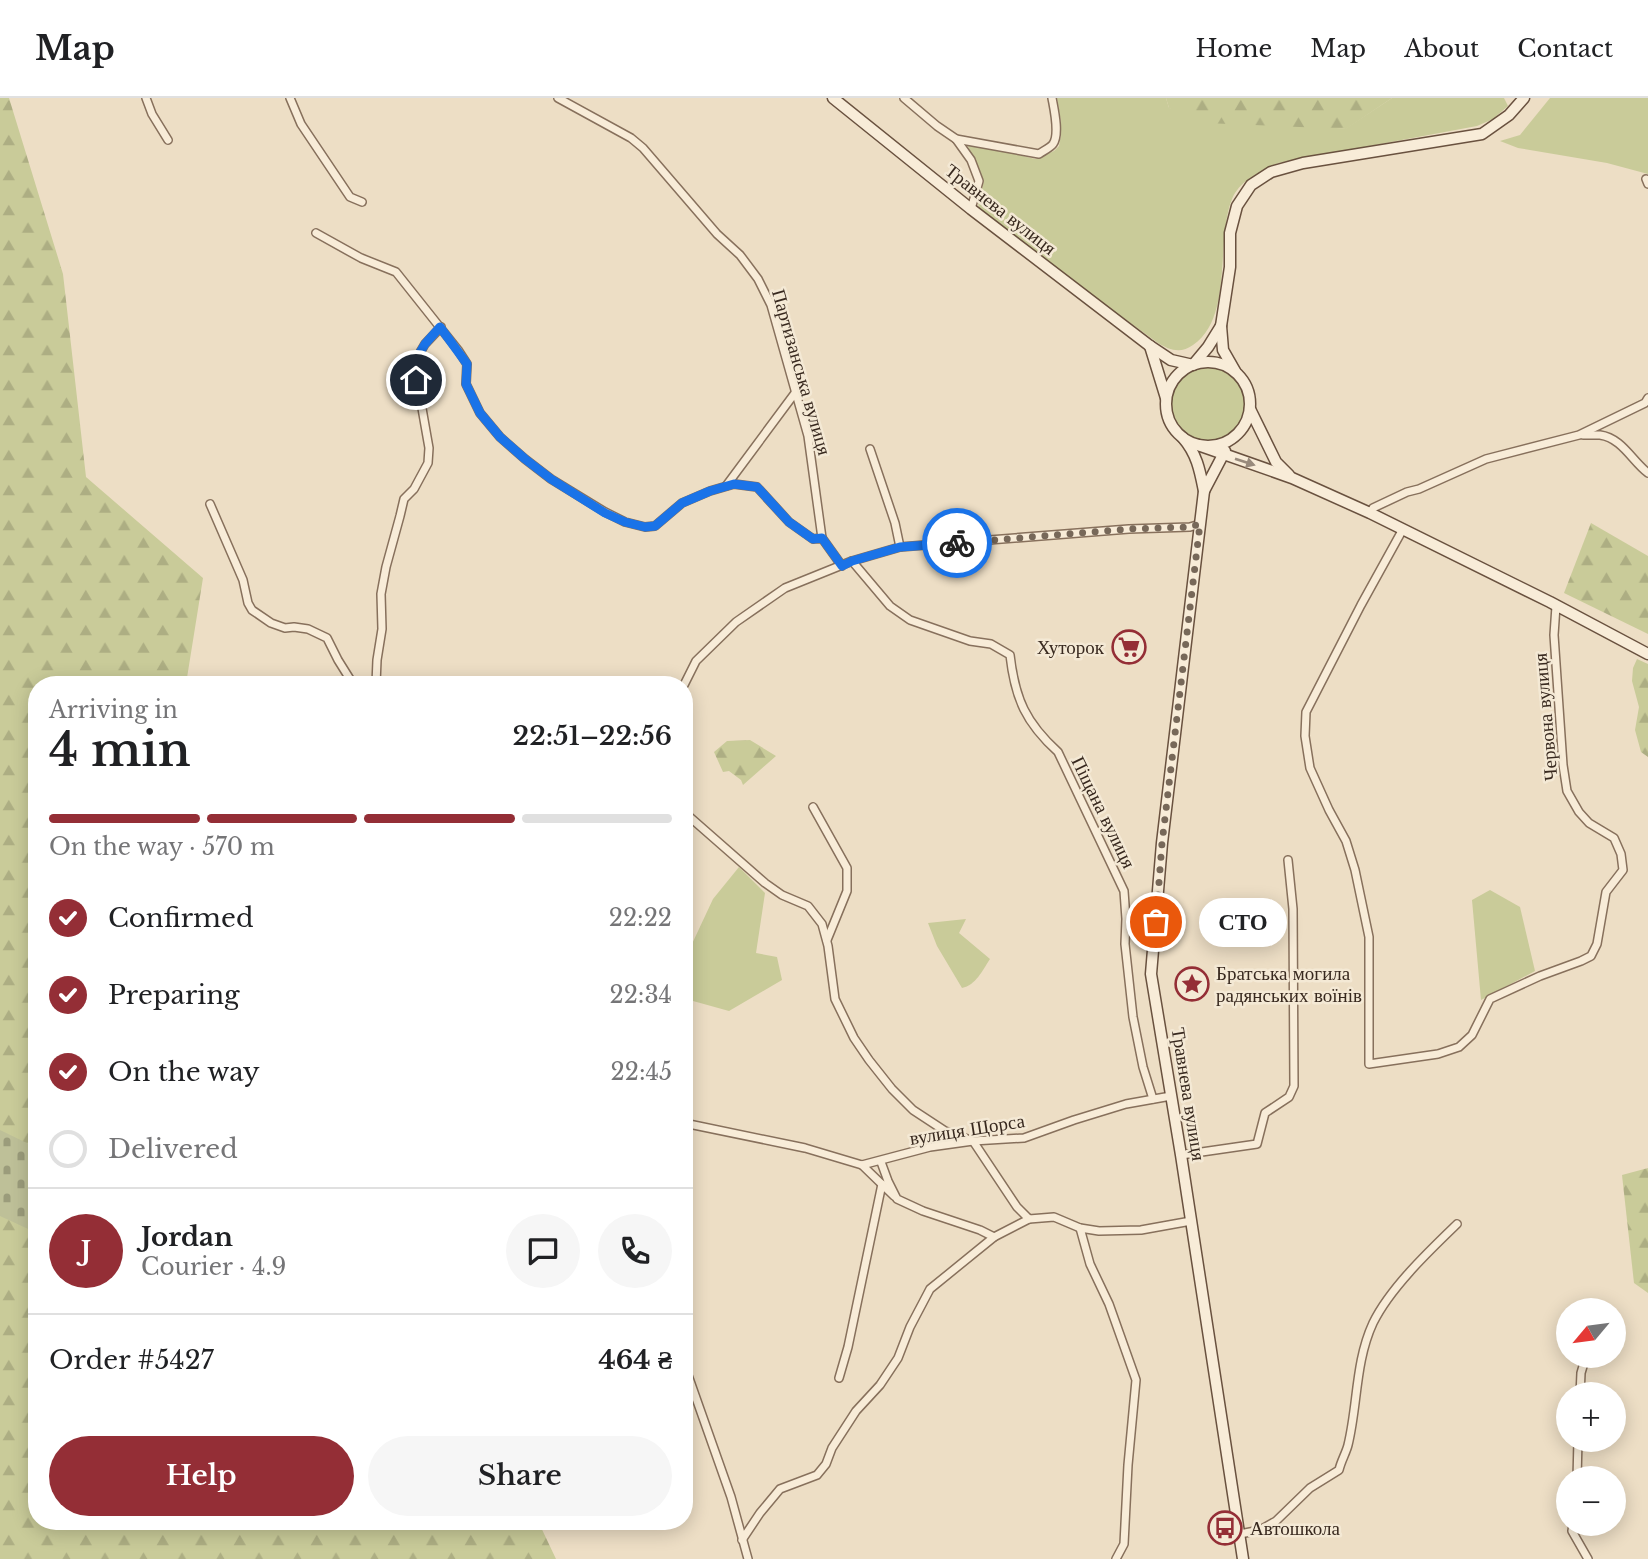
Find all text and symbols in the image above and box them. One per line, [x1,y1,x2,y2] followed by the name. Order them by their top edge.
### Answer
[35,28,115,69] text: Map
[1196,34,1272,63] text: Home
[1310,34,1366,63] text: Map
[1404,34,1479,63] text: About
[1517,34,1613,63] text: Contact
[941,159,1061,260] street label: Травнева вулиця
[767,287,836,458] street label: Партизанська вулиця
[386,350,446,410] pin
[397,361,435,399] icon: home
[1234,457,1255,468] one-way arrow
[922,508,992,578] courier
[938,524,976,562] icon: bike
[1110,628,1148,666] supermarket icon: Хуторок
[1037,636,1105,659] place label: Хуторок
[1528,652,1563,782] street label: Червона вулиця
[49,696,178,724] text: Arriving in
[513,720,672,752] text: 22:51–22:56
[49,721,191,778] text: 4 min
[1067,752,1141,872] street label: Піщана вулиця
[49,833,275,861] text: On the way · 570 m
[1126,892,1186,952] pin
[1198,898,1286,946] callout: СТО
[49,899,87,937] icon: check
[108,902,253,934] text: Confirmed
[1137,903,1175,941] icon: bag
[609,904,672,932] text: 22:22
[1218,908,1268,936] text: СТО
[1216,962,1362,1007] place label: Братська могила радянських воїнів
[1173,965,1211,1003] place icon: Братська могила радянських воїнів
[49,976,87,1014] icon: check
[108,979,240,1011] text: Preparing
[609,981,672,1009] text: 22:34
[1167,1026,1210,1163] street label: Травнева вулиця
[49,1053,87,1091] icon: check
[108,1056,260,1088] text: On the way
[611,1058,672,1086] text: 22:45
[908,1109,1027,1150] street label: вулиця Щорса
[108,1133,238,1165] text: Delivered
[506,1214,580,1288] button: chat
[598,1214,672,1288] button: phone
[141,1221,233,1253] text: Jordan
[81,1235,91,1267] text: J
[141,1253,286,1281] text: Courier · 4.9
[1556,1298,1626,1368] north arrow
[1556,1298,1626,1536] map controls
[49,1344,214,1376] text: Order #5427
[599,1344,672,1376] text: 464 ₴
[1556,1382,1626,1452] button: +
[49,1436,354,1516] button: Help
[368,1436,672,1516] button: Share
[1556,1466,1626,1536] button: −
[1206,1509,1244,1547] bus stop icon: Автошкола
[1250,1517,1340,1540] place label: Автошкола

